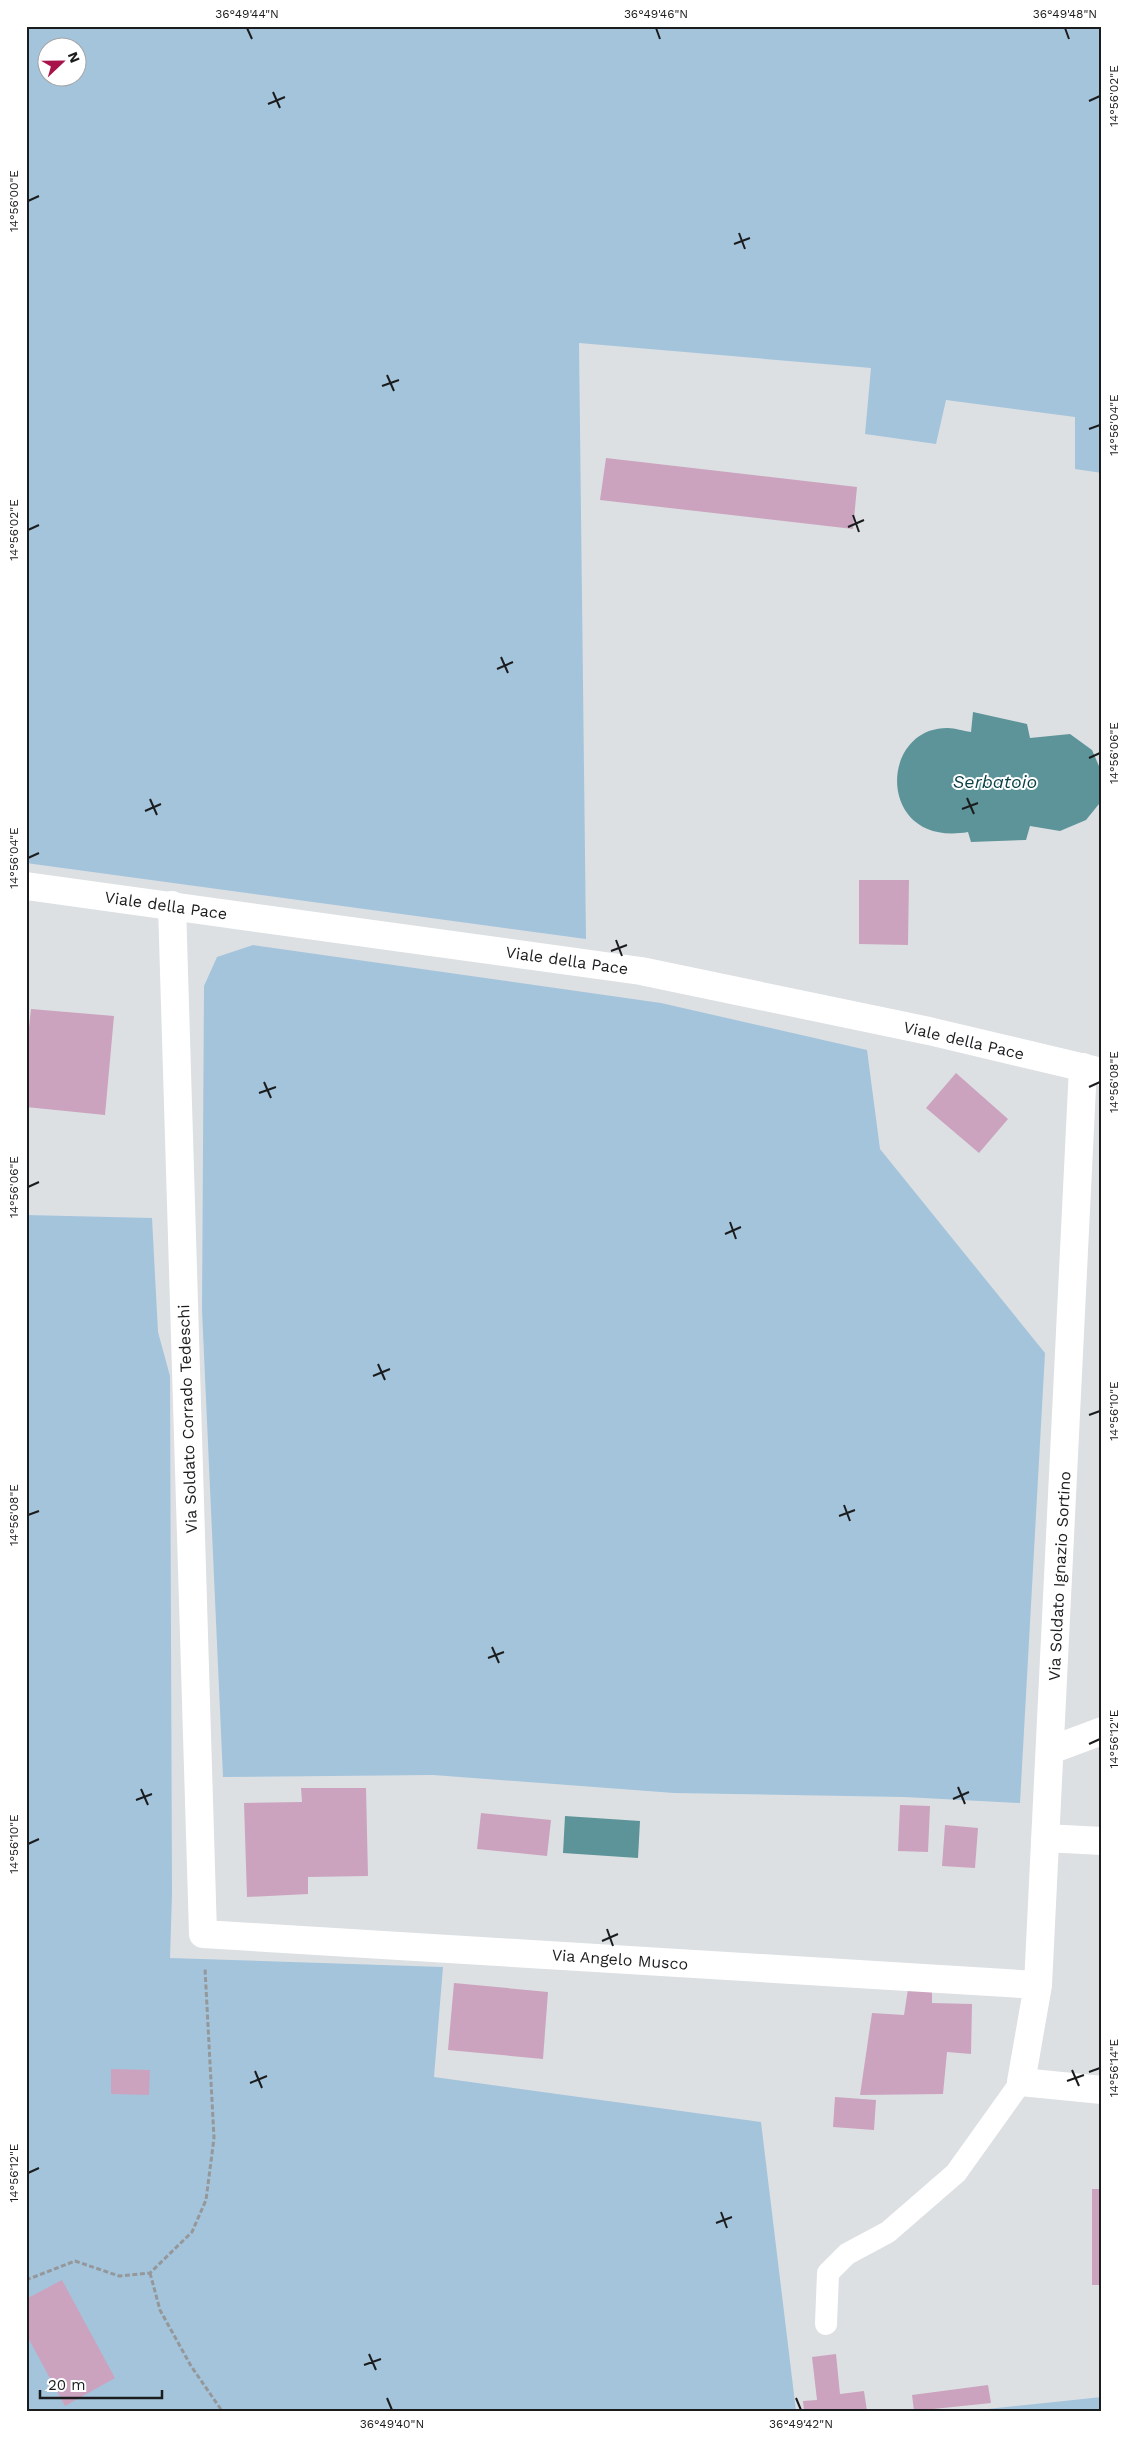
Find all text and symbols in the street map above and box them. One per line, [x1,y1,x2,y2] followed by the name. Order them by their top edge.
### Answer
[215,7,279,21] text: 36°49'44"N
[624,7,688,21] text: 36°49'46"N
[1033,7,1097,21] text: 36°49'48"N
[38,38,88,88] north arrow
[65,49,83,65] text: N
[1107,65,1121,127] text: 14°56'02"E
[7,170,21,232] text: 14°56'00"E
[1107,394,1121,456] text: 14°56'04"E
[7,499,21,561] text: 14°56'02"E
[1107,722,1121,784] text: 14°56'06"E
[953,771,1037,792] water label: Serbatoio
[7,827,21,889] text: 14°56'04"E
[103,887,228,923] street label: Viale della Pace
[504,942,629,978] street label: Viale della Pace
[902,1017,1026,1064] street label: Viale della Pace
[1107,1051,1121,1113] text: 14°56'08"E
[7,1156,21,1218] text: 14°56'06"E
[174,1304,201,1534] street label: Via Soldato Corrado Tedeschi
[1107,1381,1121,1441] text: 14°56'10"E
[1045,1471,1074,1682] street label: Via Soldato Ignazio Sortino
[7,1484,21,1546] text: 14°56'08"E
[1107,1709,1121,1768] text: 14°56'12"E
[7,1814,21,1874] text: 14°56'10"E
[551,1945,689,1974] street label: Via Angelo Musco
[1107,2038,1121,2097] text: 14°56'14"E
[7,2143,21,2202] text: 14°56'12"E
[40,2367,162,2399] scale bar
[48,2376,86,2394] text: 20 m
[360,2417,424,2431] text: 36°49'40"N
[769,2417,833,2431] text: 36°49'42"N

